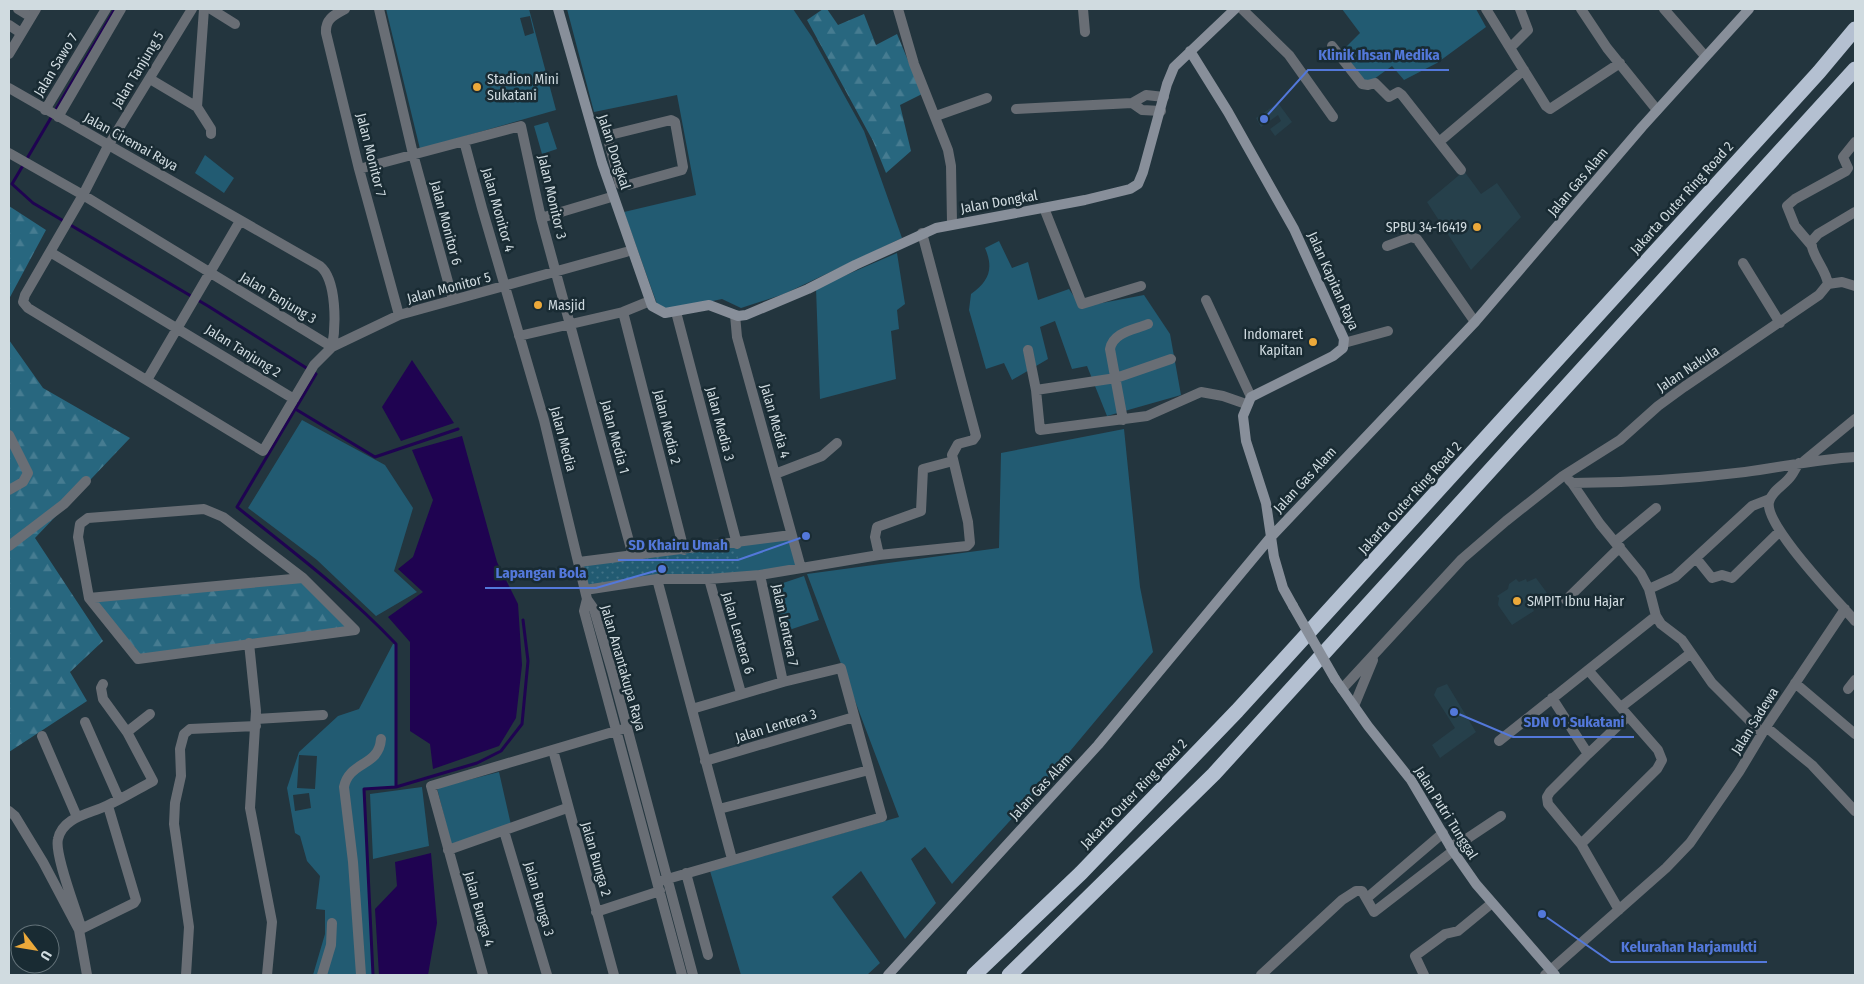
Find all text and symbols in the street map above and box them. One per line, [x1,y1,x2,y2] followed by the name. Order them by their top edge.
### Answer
[109,29,167,111] street label: Jalan Tanjung 5
[30,30,82,100] street label: Jalan Sawo 7
[1308,40,1449,70] callout: Klinik Ihsan Medika
[1318,46,1440,64] text: Klinik Ihsan Medika
[487,71,559,104] place label: Stadion Mini Sukatani
[471,81,483,93] marker: Stadion Mini Sukatani
[81,109,181,175] street label: Jalan Ciremai Raya
[352,111,390,199] street label: Jalan Monitor 7
[594,112,634,192] street label: Jalan Dongkal
[1627,138,1737,258] street label: Jakarta Outer Ring Road 2
[1544,144,1612,220] street label: Jalan Gas Alam
[534,153,570,241] street label: Jalan Monitor 3
[478,166,518,254] street label: Jalan Monitor 4
[427,179,465,267] street label: Jalan Monitor 6
[959,187,1039,217] street label: Jalan Dongkal
[1386,219,1467,236] place label: SPBU 34-16419
[1471,221,1483,233] marker: SPBU 34-16419
[1304,229,1362,333] street label: Jalan Kapitan Raya
[237,269,319,327] street label: Jalan Tanjung 3
[405,269,493,307] street label: Jalan Monitor 5
[548,297,585,314] place label: Masjid
[532,299,544,311] marker: Masjid
[202,321,284,381] street label: Jalan Tanjung 2
[1243,326,1303,359] place label: Indomaret Kapitan
[1307,336,1319,348] marker: Indomaret Kapitan
[1654,342,1722,396] street label: Jalan Nakula
[756,382,794,460] street label: Jalan Media 4
[702,385,738,463] street label: Jalan Media 3
[650,388,684,466] street label: Jalan Media 2
[597,398,633,476] street label: Jalan Media 1
[546,405,580,473] street label: Jalan Media
[1355,438,1465,558] street label: Jakarta Outer Ring Road 2
[1270,443,1340,517] street label: Jalan Gas Alam
[618,530,738,560] callout: SD Khairu Umah
[628,536,728,554] text: SD Khairu Umah
[485,558,596,588] callout: Lapangan Bola
[495,564,587,582] text: Lapangan Bola
[768,582,802,668] street label: Jalan Lentera 7
[718,590,758,676] street label: Jalan Lentera 6
[1527,593,1624,610] place label: SMPIT Ibnu Hajar
[1511,595,1523,607] marker: SMPIT Ibnu Hajar
[597,603,649,733] street label: Jalan Anantakupa Raya
[1728,684,1782,758] street label: Jalan Sadewa
[733,706,819,746] street label: Jalan Lentera 3
[1513,707,1634,737] callout: SDN 01 Sukatani
[1524,713,1625,731] text: SDN 01 Sukatani
[1077,736,1191,852] street label: Jakarta Outer Ring Road 2
[1006,750,1076,824] street label: Jalan Gas Alam
[1411,763,1482,863] street label: Jalan Putri Tunggal
[577,820,615,898] street label: Jalan Bunga 2
[520,860,558,938] street label: Jalan Bunga 3
[460,870,498,949] street label: Jalan Bunga 4
[10,924,60,974] north arrow
[1611,932,1767,962] callout: Kelurahan Harjamukti
[1621,938,1757,956] text: Kelurahan Harjamukti
[36,948,55,963] text: U

